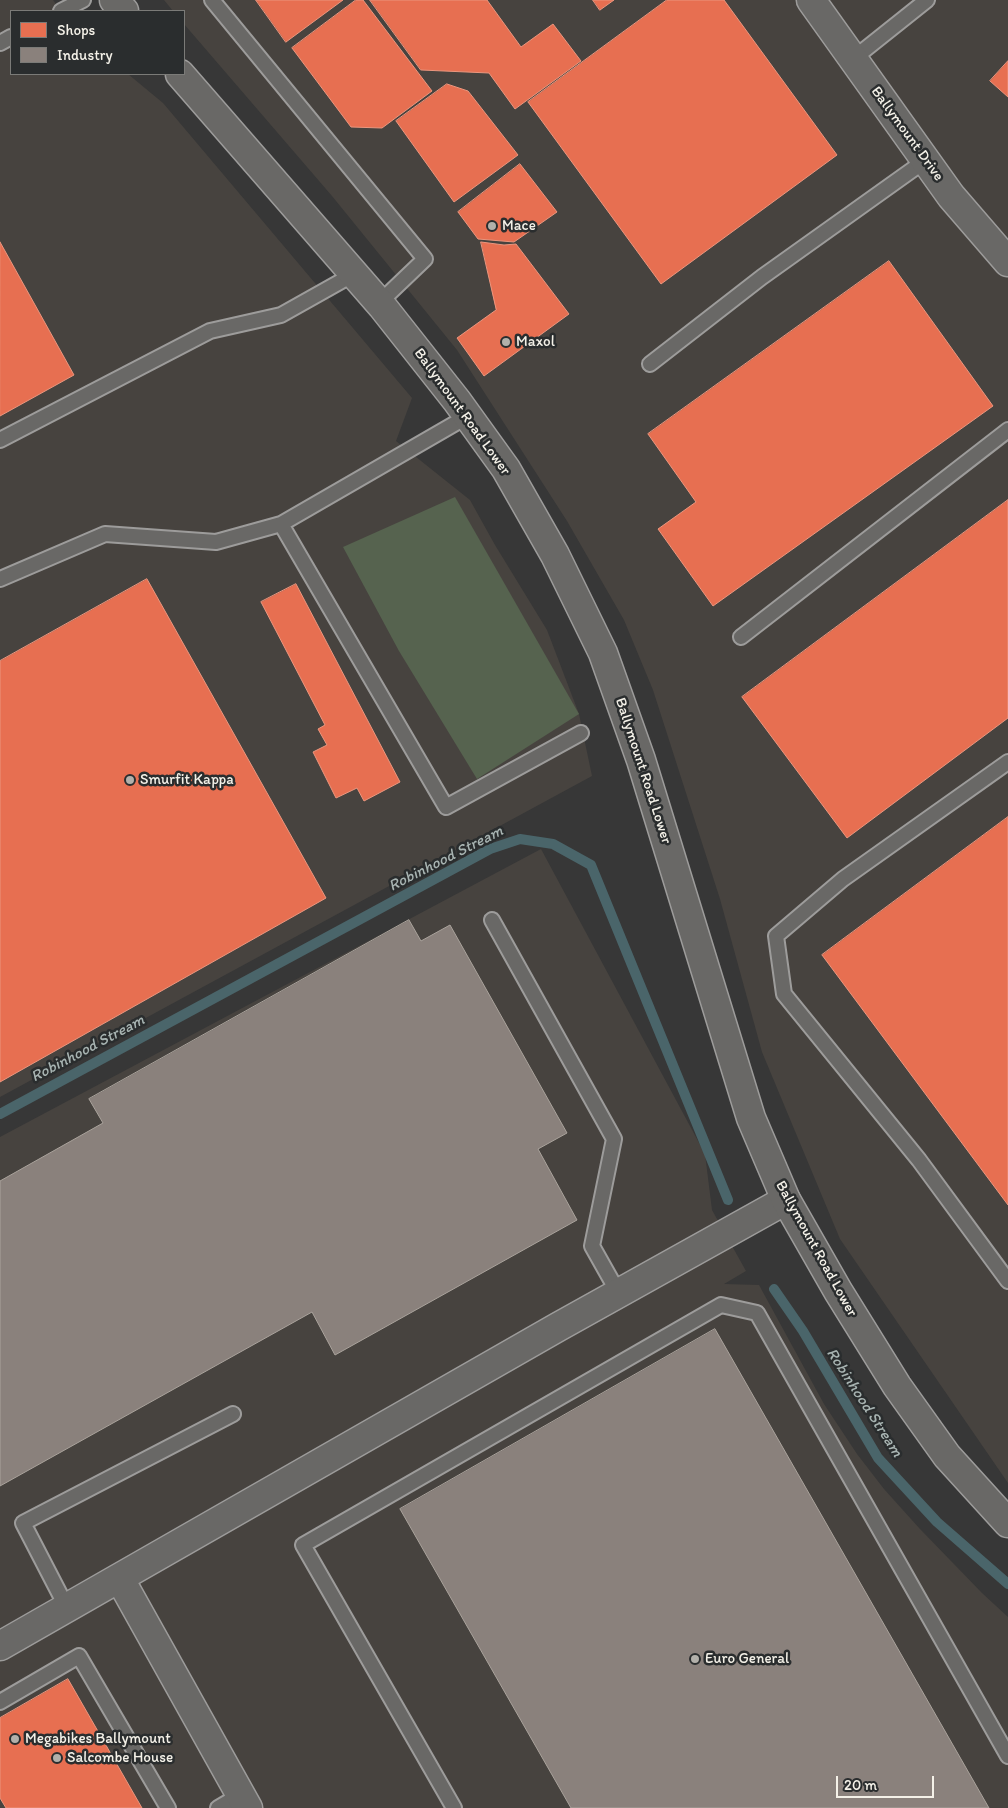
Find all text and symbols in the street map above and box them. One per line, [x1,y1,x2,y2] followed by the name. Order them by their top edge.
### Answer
[10,10,185,75] legend
[57,21,95,39] text: Shops
[57,46,113,64] text: Industry
[867,83,947,185] street label: Ballymount Drive
[502,217,536,235] place label: Mace
[486,220,498,232] marker: Mace
[516,333,555,351] place label: Maxol
[500,336,512,348] marker: Maxol
[410,345,514,479] street label: Ballymount Road Lower
[611,696,675,846] street label: Ballymount Road Lower
[140,771,234,789] place label: Smurfit Kappa
[124,774,136,786] marker: Smurfit Kappa
[386,822,506,896] water label: Robinhood Stream
[28,1011,148,1087] water label: Robinhood Stream
[771,1178,861,1320] street label: Ballymount Road Lower
[822,1345,906,1461] water label: Robinhood Stream
[705,1650,789,1668] place label: Euro General
[689,1653,701,1665] marker: Euro General
[25,1730,171,1748] place label: Megabikes Ballymount
[9,1733,21,1745] marker: Megabikes Ballymount
[67,1749,173,1767] place label: Salcombe House
[51,1752,63,1764] marker: Salcombe House
[838,1766,936,1798] scale bar
[844,1776,877,1794] text: 20 m

